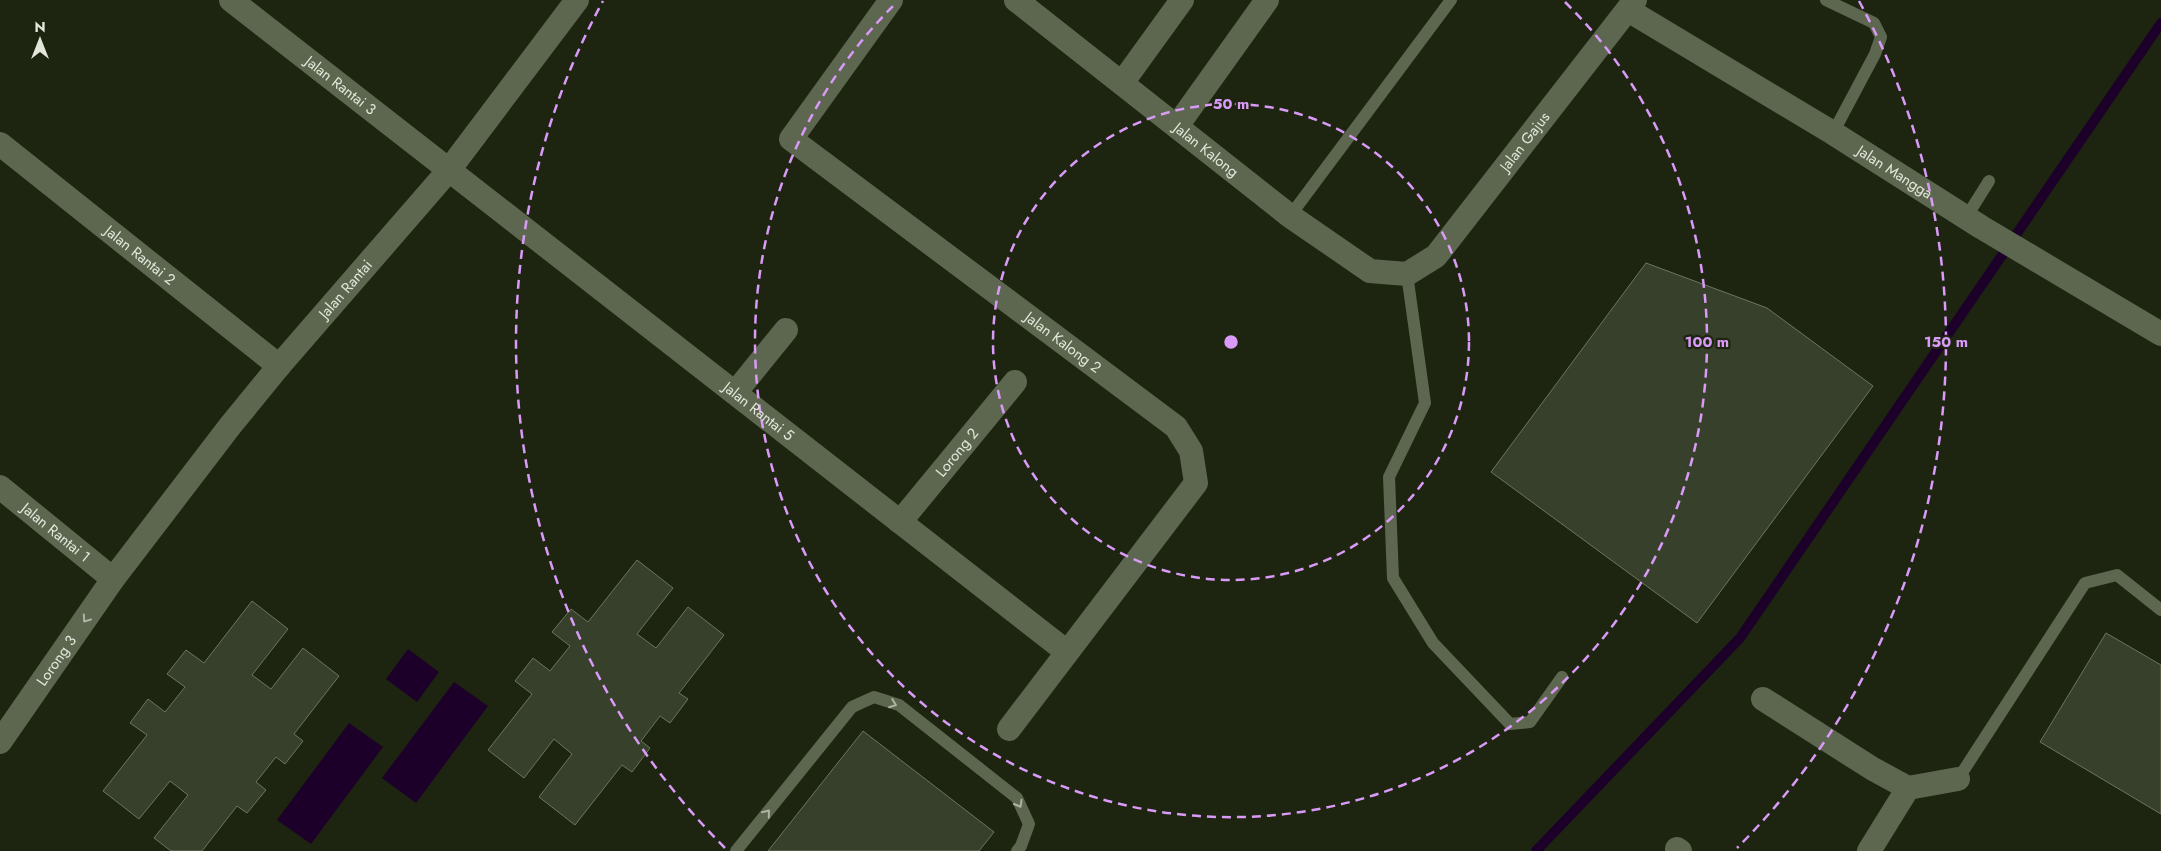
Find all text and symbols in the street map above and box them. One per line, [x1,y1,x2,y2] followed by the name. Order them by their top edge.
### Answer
[15,15,65,65] north arrow
[34,17,46,37] text: N
[299,49,381,120] street label: Jalan Rantai 3
[1213,93,1249,115] text: 50 m
[1493,107,1555,178] street label: Jalan Gajus
[1167,116,1243,183] street label: Jalan Kalong
[1851,139,1937,204] street label: Jalan Mangga
[98,219,180,291] street label: Jalan Rantai 2
[312,255,378,325] street label: Jalan Rantai
[1019,305,1106,379] street label: Jalan Kalong 2
[1685,331,1729,353] text: 100 m
[1924,331,1968,353] text: 150 m
[1222,333,1240,351] centre of rings
[717,375,799,446] street label: Jalan Rantai 5
[930,423,984,482] street label: Lorong 2
[15,496,95,567] street label: Jalan Rantai 1
[83,613,92,623] one-way arrow
[31,631,82,690] street label: Lorong 3
[888,698,897,708] one-way arrow
[1013,799,1023,808] one-way arrow
[761,810,769,819] one-way arrow

